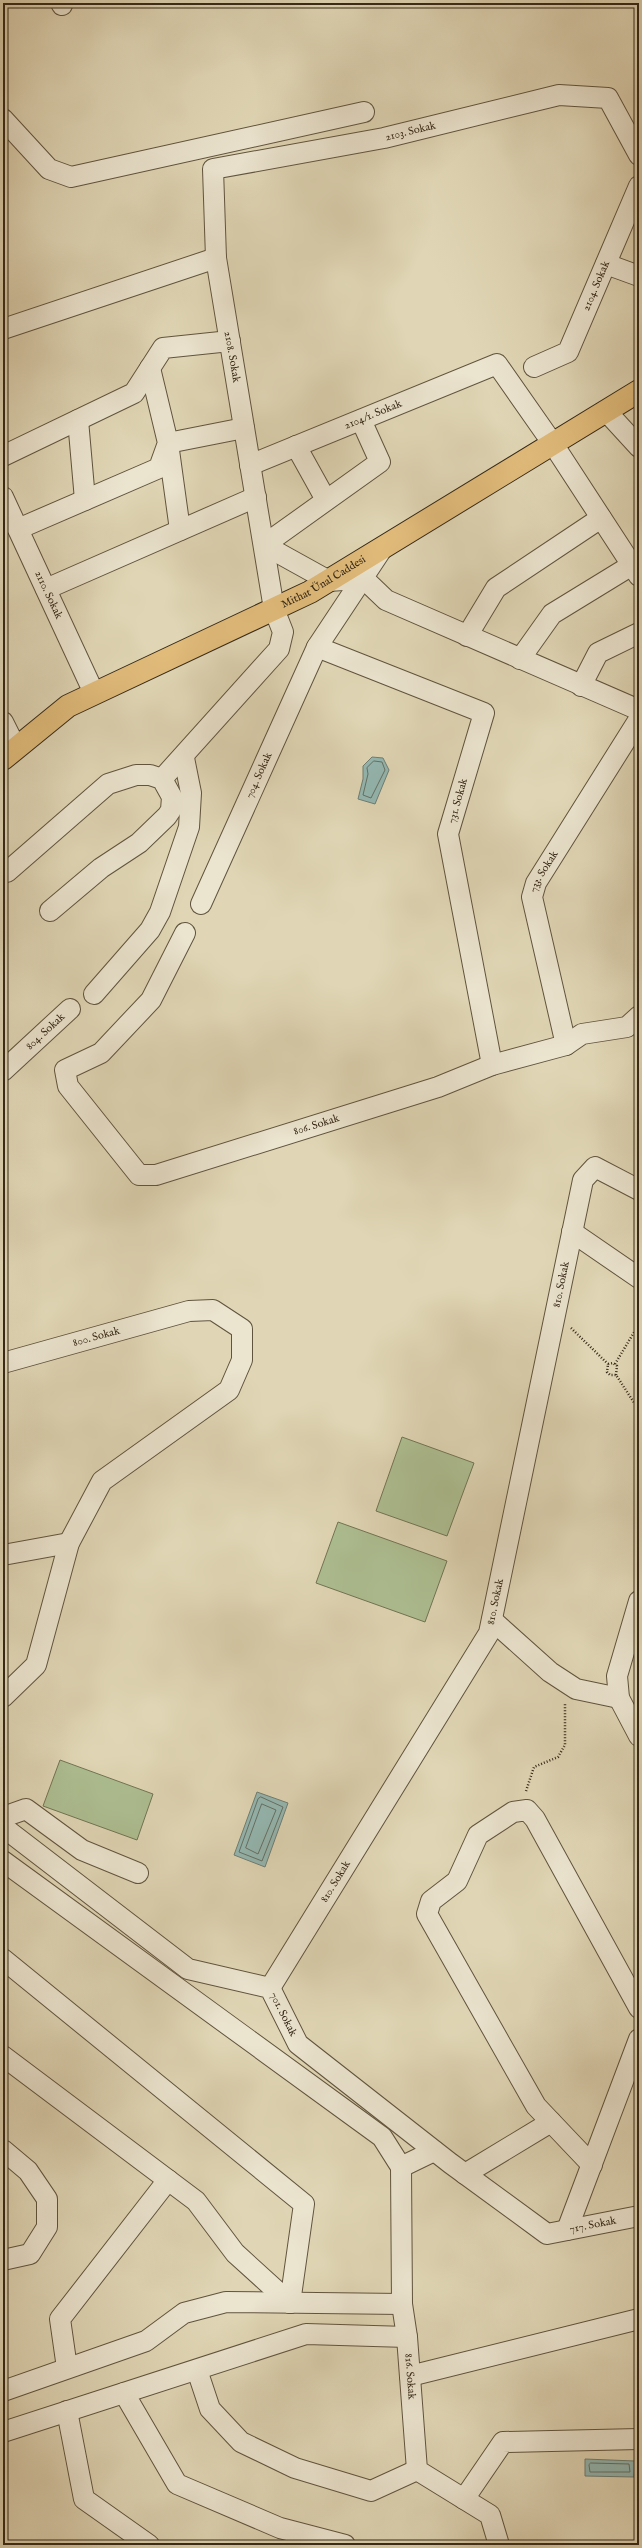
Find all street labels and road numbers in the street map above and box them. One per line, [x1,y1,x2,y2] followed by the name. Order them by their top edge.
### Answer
[384,118,437,144] street label: 2103. Sokak
[579,259,613,313] street label: 2104. Sokak
[221,330,243,384] street label: 2108. Sokak
[342,397,404,433] street label: 2104/1. Sokak
[279,553,369,612] street label: Mithat Ünal Caddesi
[31,569,66,621] street label: 2110. Sokak
[243,750,276,801] street label: 704. Sokak
[445,777,471,825] street label: 731. Sokak
[527,848,562,894] street label: 733. Sokak
[23,1010,68,1053] street label: 804. Sokak
[292,1111,341,1139] street label: 806. Sokak
[550,1260,573,1309] street label: 810. Sokak
[71,1324,122,1350] street label: 800. Sokak
[484,1577,507,1626] street label: 810. Sokak
[317,1858,354,1905] street label: 810. Sokak
[266,1990,300,2039] street label: 701. Sokak
[568,2214,618,2236] street label: 717. Sokak
[401,2353,419,2400] street label: 816. Sokak

